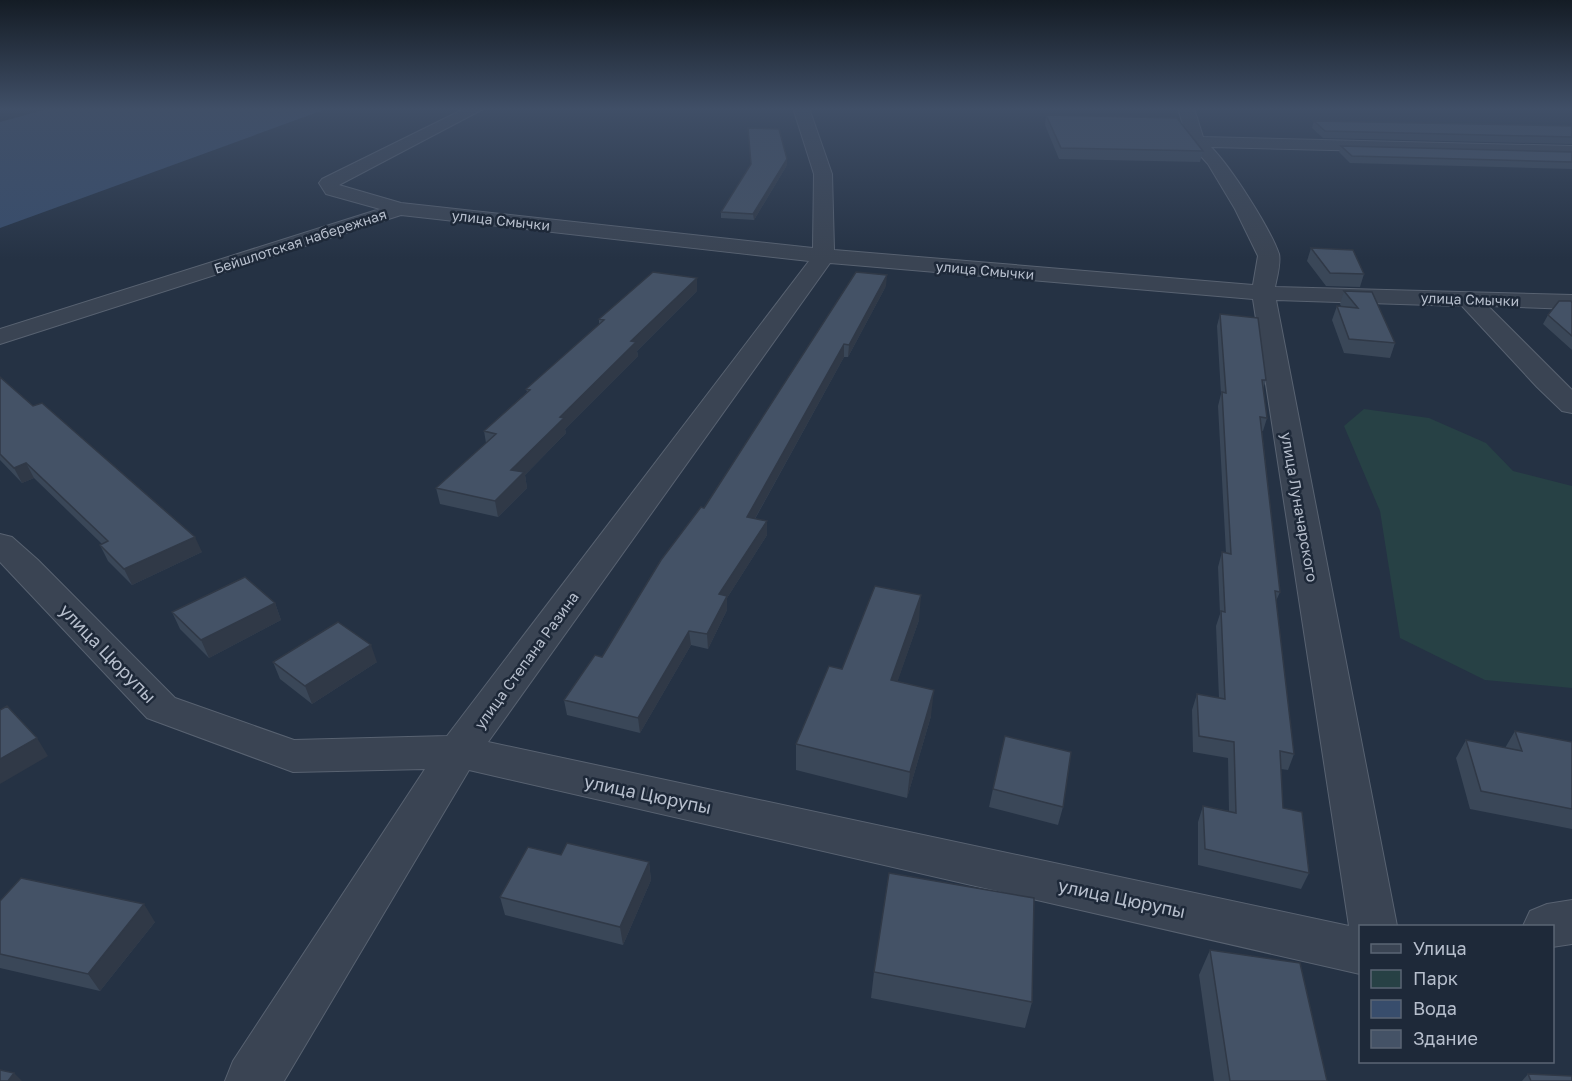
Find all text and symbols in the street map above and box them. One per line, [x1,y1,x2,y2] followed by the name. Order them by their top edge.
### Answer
[212,205,388,277] street label: Бейшлотская набережная
[451,206,551,234] street label: улица Смычки
[935,257,1035,283] street label: улица Смычки
[1420,289,1520,309] street label: улица Смычки
[1278,431,1322,583] street label: улица Луначарского
[470,588,582,732] street label: улица Степана Разина
[55,599,161,707] street label: улица Цюрупы
[582,770,714,818] street label: улица Цюрупы
[1056,874,1188,922] street label: улица Цюрупы
[1359,925,1554,1063] legend
[1413,937,1467,959] text: Улица
[1413,967,1458,989] text: Парк
[1413,997,1457,1019] text: Вода
[1413,1027,1478,1049] text: Здание

